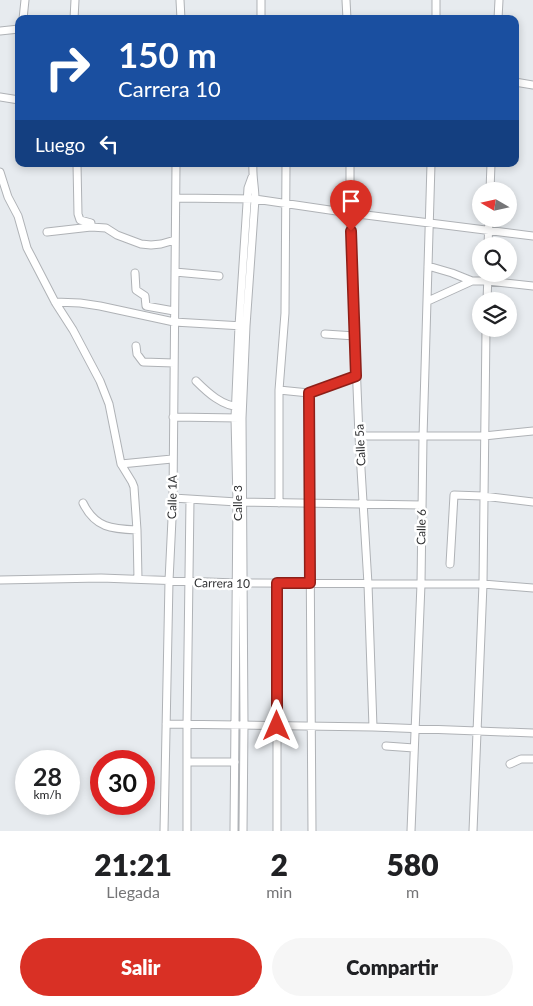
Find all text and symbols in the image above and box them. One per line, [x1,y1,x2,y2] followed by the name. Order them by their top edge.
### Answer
[118,33,217,75] text: 150 m
[35,35,100,100] icon: right
[118,75,221,102] text: Carrera 10
[95,130,123,158] icon: left
[35,133,85,156] text: Luego
[330,180,372,231] pin
[472,182,518,228] north arrow
[472,182,517,337] map controls
[337,187,365,215] icon: arrive
[472,237,517,282] button: search
[472,292,517,337] button: layers
[351,424,369,466] street label: Calle 5a
[164,474,180,519] street label: Calle 1A
[230,485,245,521] street label: Calle 3
[413,509,429,545] street label: Calle 6
[194,575,250,591] street label: Carrera 10
[250,699,302,751] position arrow
[90,750,155,815] speed limit sign: 30
[33,761,62,791] text: 28
[33,787,62,802] text: km/h
[94,846,172,882] text: 21:21
[270,846,288,882] text: 2
[386,846,439,882] text: 580
[106,882,160,901] text: Llegada
[266,882,292,901] text: min
[406,882,419,901] text: m
[20,938,262,996] button: Salir
[272,938,513,996] button: Compartir

